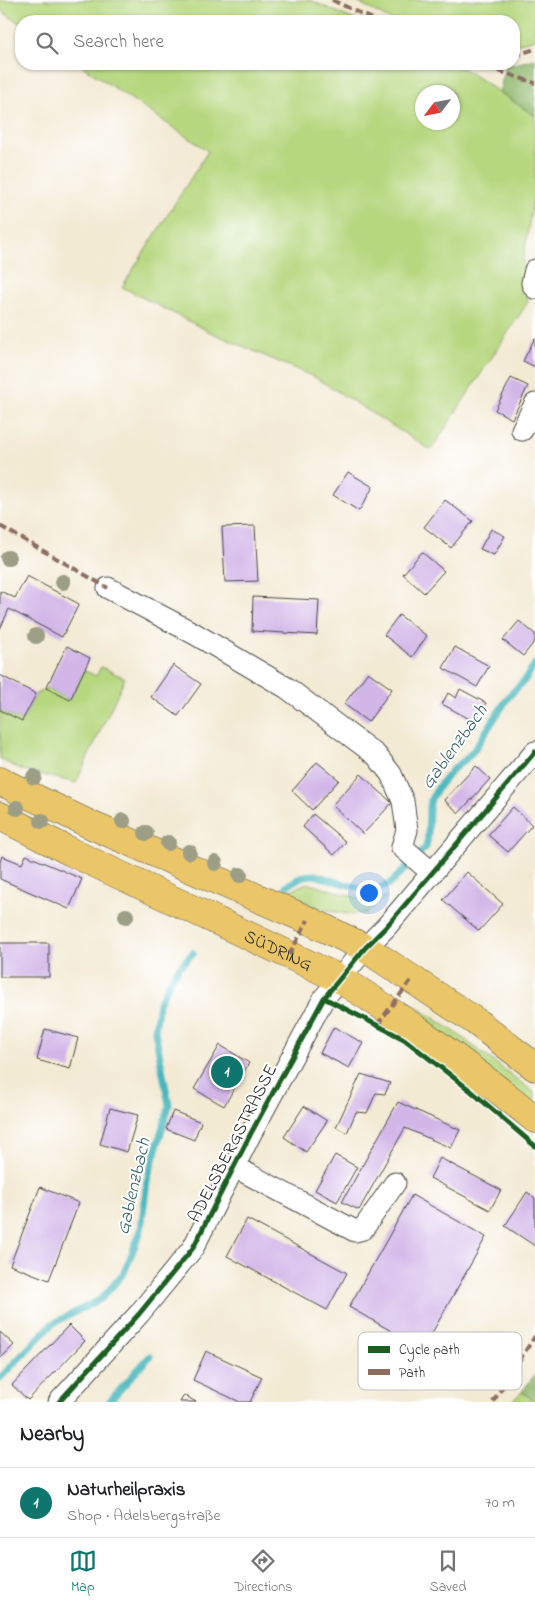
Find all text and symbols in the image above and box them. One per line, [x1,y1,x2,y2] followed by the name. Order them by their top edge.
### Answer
[15,15,520,70] search box
[33,29,61,57] icon: search
[73,29,164,56] text: Search here
[415,85,460,130] north arrow
[415,699,495,795] water label: Gablenzbach
[356,880,382,906] your location
[239,924,316,979] street label: SÜDRING
[211,1053,243,1091] pin: 1
[183,1060,285,1228] street label: ADELSBERGSTRASSE
[110,1135,159,1238] water label: Gablenzbach
[358,1332,522,1390] legend
[399,1340,460,1362] text: Cycle path
[399,1363,425,1384] text: Path
[20,1420,84,1450] text: Nearby
[67,1477,185,1504] text: Naturheilpraxis
[33,1491,39,1515] text: 1
[485,1491,515,1515] text: 70 m
[67,1504,221,1528] text: Shop · Adelsbergstraße
[69,1547,97,1598] tab: Map
[234,1547,292,1598] tab: Directions
[430,1547,466,1598] tab: Saved

